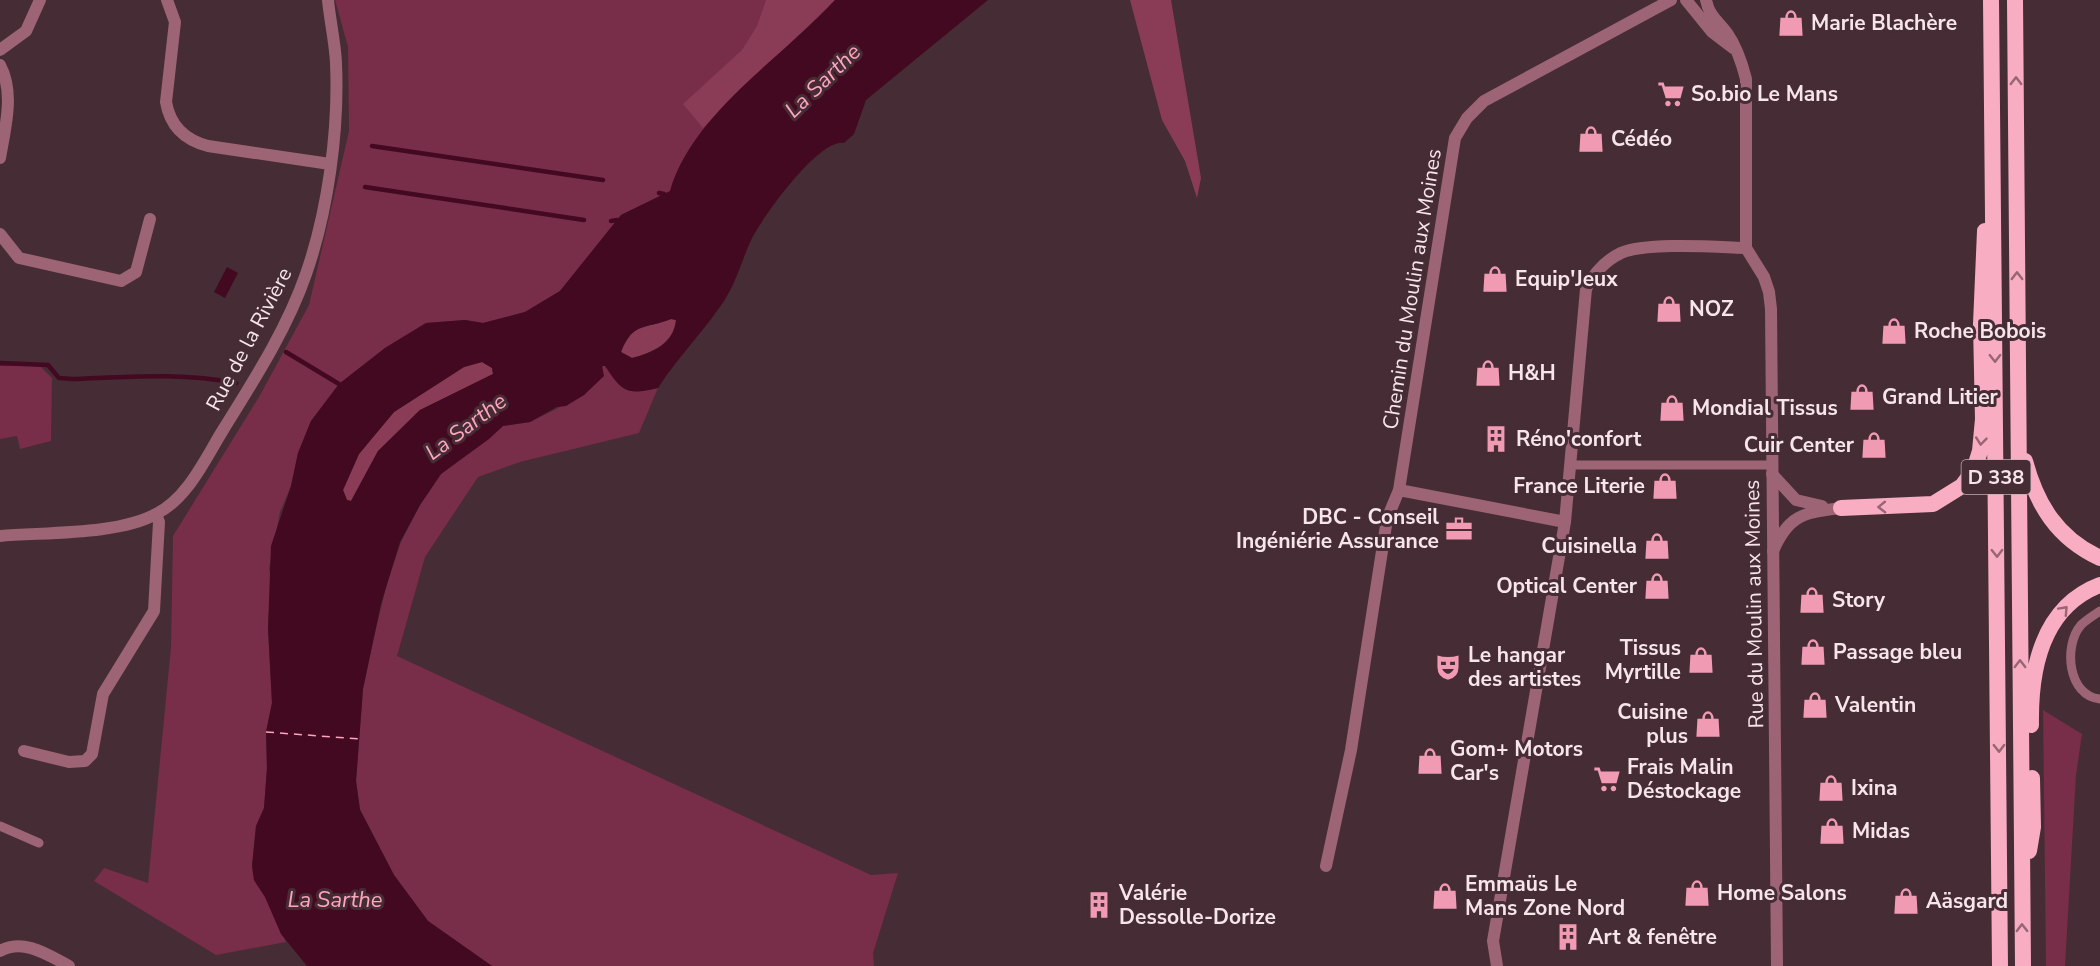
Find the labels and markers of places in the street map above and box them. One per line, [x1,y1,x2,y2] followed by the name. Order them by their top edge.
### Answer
[1776,8,1806,38] shop icon: Marie Blachère
[1811,9,1957,37] place label: Marie Blachère
[1656,79,1686,109] supermarket icon: So.bio Le Mans
[1691,80,1838,108] place label: So.bio Le Mans
[1576,124,1606,154] shop icon: Cédéo
[1611,125,1672,153] place label: Cédéo
[1480,264,1510,294] shop icon: Equip'Jeux
[1515,265,1618,293] place label: Equip'Jeux
[1654,294,1684,324] shop icon: NOZ
[1689,295,1734,323] place label: NOZ
[1879,316,1909,346] shop icon: Roche Bobois
[1914,317,2046,345] place label: Roche Bobois
[1473,358,1503,388] shop icon: H&H
[1508,359,1556,387] place label: H&H
[1847,382,1877,412] shop icon: Grand Litier
[1882,383,1999,411] place label: Grand Litier
[1657,393,1687,423] shop icon: Mondial Tissus
[1692,394,1838,422] place label: Mondial Tissus
[1481,424,1511,454] building icon: Réno'confort
[1516,425,1642,453] place label: Réno'confort
[1859,430,1889,460] shop icon: Cuir Center
[1744,431,1855,459] place label: Cuir Center
[1650,471,1680,501] shop icon: France Literie
[1513,472,1645,500] place label: France Literie
[1236,503,1439,555] place label: DBC - Conseil Ingéniérie Assurance
[1444,514,1474,544] office icon: DBC - Conseil Ingéniérie Assurance
[1642,531,1672,561] shop icon: Cuisinella
[1541,532,1637,560] place label: Cuisinella
[1642,571,1672,601] shop icon: Optical Center
[1496,572,1638,600] place label: Optical Center
[1797,585,1827,615] shop icon: Story
[1832,586,1886,614] place label: Story
[1605,634,1681,686] place label: Tissus Myrtille
[1798,637,1828,667] shop icon: Passage bleu
[1833,638,1962,666] place label: Passage bleu
[1468,641,1581,693] place label: Le hangar des artistes
[1686,645,1716,675] shop icon: Tissus Myrtille
[1433,652,1463,682] theatre icon: Le hangar des artistes
[1800,690,1830,720] shop icon: Valentin
[1834,691,1916,719] place label: Valentin
[1617,698,1688,750] place label: Cuisine plus
[1693,709,1723,739] shop icon: Cuisine plus
[1450,735,1583,787] place label: Gom+ Motors Car's
[1415,746,1445,776] shop icon: Gom+ Motors Car's
[1627,753,1741,805] place label: Frais Malin Déstockage
[1592,764,1622,794] supermarket icon: Frais Malin Déstockage
[1816,773,1846,803] shop icon: Ixina
[1851,774,1898,802] place label: Ixina
[1817,816,1847,846] shop icon: Midas
[1852,817,1910,845] place label: Midas
[1465,870,1625,922] place label: Emmaüs Le Mans Zone Nord
[1682,878,1712,908] shop icon: Home Salons
[1118,879,1276,931] place label: Valérie Dessolle-Dorize
[1717,879,1847,907] place label: Home Salons
[1430,881,1460,911] shop icon: Emmaüs Le Mans Zone Nord
[1891,886,1921,916] shop icon: Aäsgard
[1926,887,2008,915] place label: Aäsgard
[1084,890,1114,920] building icon: Valérie Dessolle-Dorize
[1553,922,1583,952] building icon: Art & fenêtre
[1588,923,1717,951] place label: Art & fenêtre

